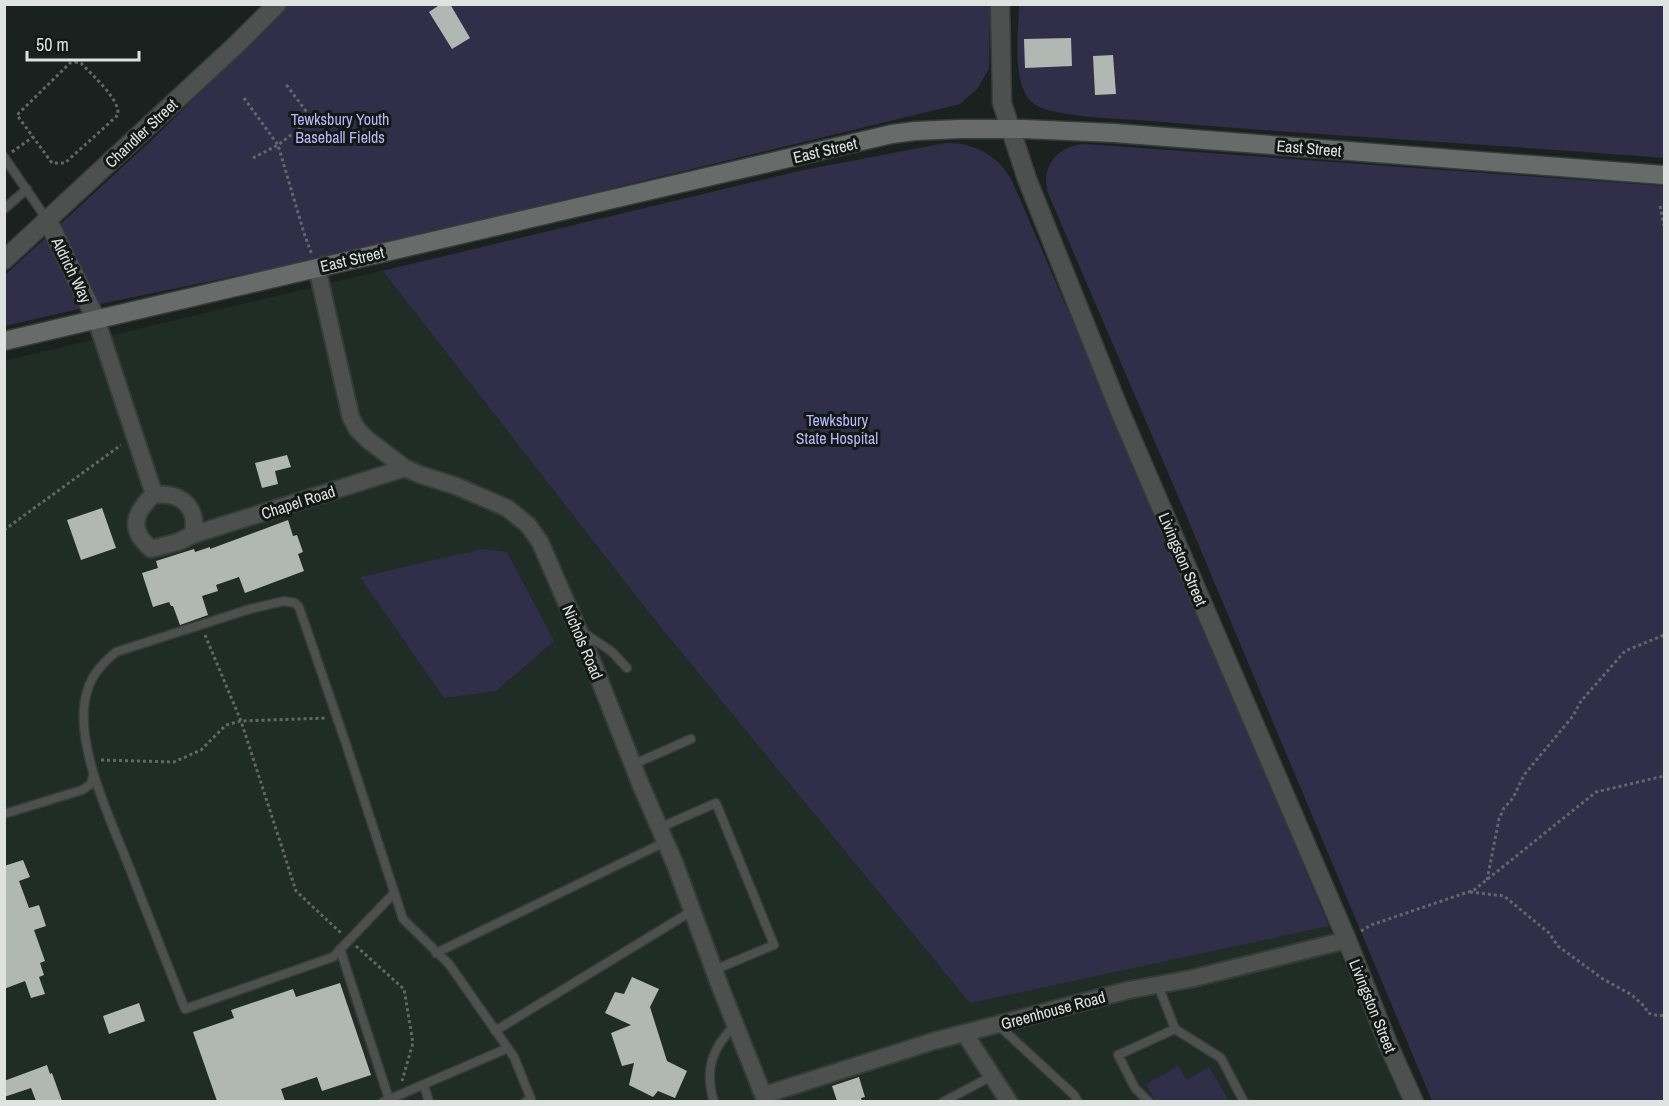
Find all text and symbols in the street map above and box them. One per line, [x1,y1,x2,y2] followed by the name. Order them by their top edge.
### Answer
[27,24,140,62] scale bar
[36,32,69,57] text: 50 m
[100,93,182,172] street label: Chandler Street
[291,108,389,148] park label: Tewksbury Youth Baseball Fields
[791,132,859,168] street label: East Street
[1276,134,1343,162] street label: East Street
[46,233,97,307] street label: Aldrich Way
[318,241,386,277] street label: East Street
[796,409,878,449] park label: Tewksbury State Hospital
[258,480,338,524] street label: Chapel Road
[1153,509,1213,609] street label: Livingston Street
[557,601,609,683] street label: Nichols Road
[1344,956,1402,1056] street label: Livingston Street
[998,985,1108,1035] street label: Greenhouse Road

